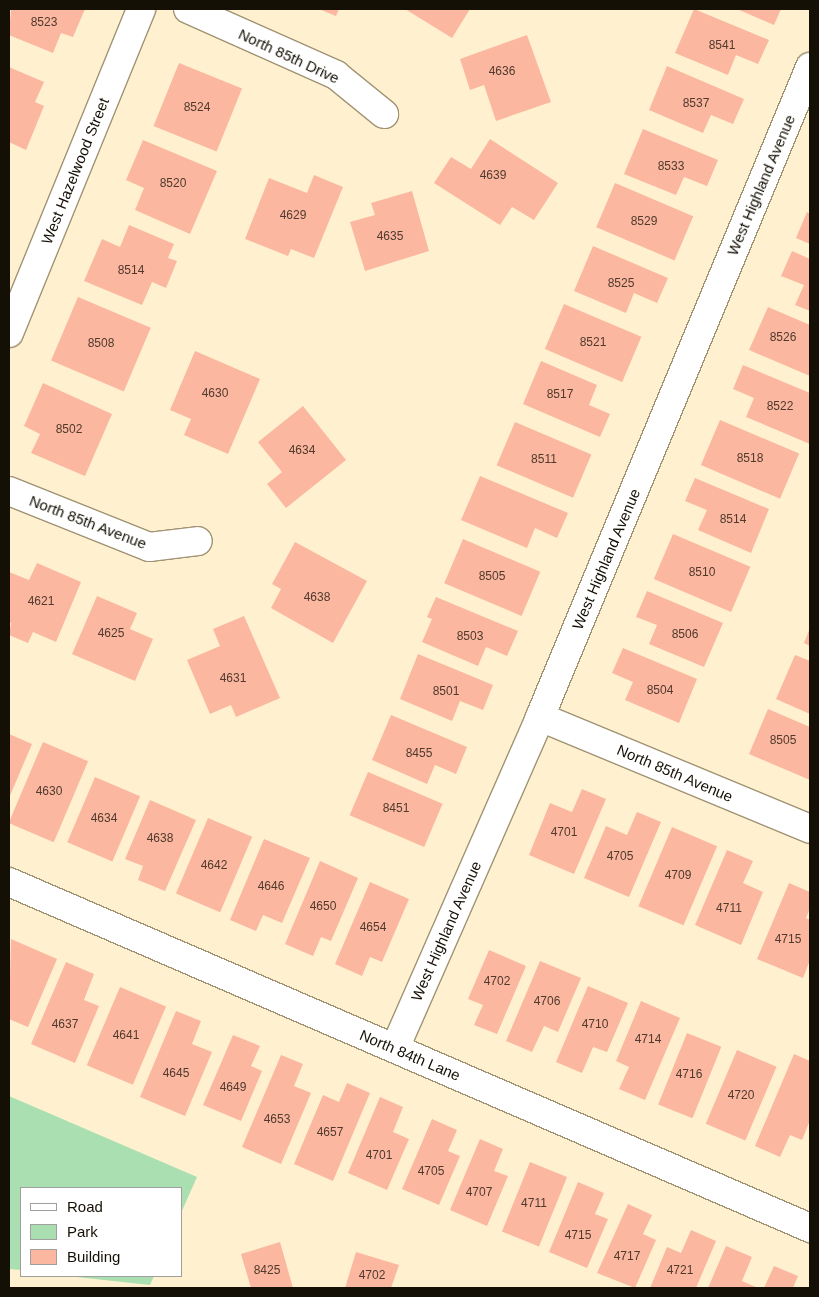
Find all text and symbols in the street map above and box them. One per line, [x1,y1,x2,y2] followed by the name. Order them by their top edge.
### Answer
[31,16,57,30] house number: 8523
[236,25,342,87] street label: North 85th Drive
[709,39,735,53] house number: 8541
[489,65,515,79] house number: 4636
[37,95,113,247] street label: West Hazelwood Street
[683,97,709,111] house number: 8537
[184,101,210,115] house number: 8524
[723,112,799,258] street label: West Highland Avenue
[658,160,684,174] house number: 8533
[480,169,506,183] house number: 4639
[160,177,186,191] house number: 8520
[280,209,306,223] house number: 4629
[631,215,657,229] house number: 8529
[377,230,403,244] house number: 4635
[118,264,144,278] house number: 8514
[608,277,634,291] house number: 8525
[770,331,796,345] house number: 8526
[580,336,606,350] house number: 8521
[88,337,114,351] house number: 8508
[202,387,228,401] house number: 4630
[547,388,573,402] house number: 8517
[767,400,793,414] house number: 8522
[56,423,82,437] house number: 8502
[289,444,315,458] house number: 4634
[737,452,763,466] house number: 8518
[531,453,557,467] house number: 8511
[568,486,644,632] street label: West Highland Avenue
[27,491,149,553] street label: North 85th Avenue
[720,513,746,527] house number: 8514
[689,566,715,580] house number: 8510
[479,570,505,584] house number: 8505
[304,591,330,605] house number: 4638
[28,595,54,609] house number: 4621
[98,627,124,641] house number: 4625
[672,628,698,642] house number: 8506
[457,630,483,644] house number: 8503
[220,672,246,686] house number: 4631
[647,684,673,698] house number: 8504
[433,685,459,699] house number: 8501
[770,734,796,748] house number: 8505
[614,740,736,806] street label: North 85th Avenue
[406,747,432,761] house number: 8455
[36,785,62,799] house number: 4630
[383,802,409,816] house number: 8451
[91,812,117,826] house number: 4634
[551,826,577,840] house number: 4701
[147,832,173,846] house number: 4638
[607,850,633,864] house number: 4705
[407,858,485,1004] street label: West Highland Avenue
[201,859,227,873] house number: 4642
[665,869,691,883] house number: 4709
[258,880,284,894] house number: 4646
[310,900,336,914] house number: 4650
[716,902,742,916] house number: 4711
[360,921,386,935] house number: 4654
[775,933,801,947] house number: 4715
[484,975,510,989] house number: 4702
[534,995,560,1009] house number: 4706
[52,1018,78,1032] house number: 4637
[582,1018,608,1032] house number: 4710
[357,1026,463,1084] street label: North 84th Lane
[113,1029,139,1043] house number: 4641
[635,1033,661,1047] house number: 4714
[163,1067,189,1081] house number: 4645
[676,1068,702,1082] house number: 4716
[220,1081,246,1095] house number: 4649
[728,1089,754,1103] house number: 4720
[264,1113,290,1127] house number: 4653
[317,1126,343,1140] house number: 4657
[366,1149,392,1163] house number: 4701
[418,1165,444,1179] house number: 4705
[466,1186,492,1200] house number: 4707
[20,1187,182,1277] legend
[521,1197,547,1211] house number: 4711
[67,1198,103,1215] text: Road
[67,1223,98,1240] text: Park
[565,1229,591,1243] house number: 4715
[67,1248,120,1265] text: Building
[614,1250,640,1264] house number: 4717
[254,1264,280,1278] house number: 8425
[667,1264,693,1278] house number: 4721
[359,1269,385,1283] house number: 4702

